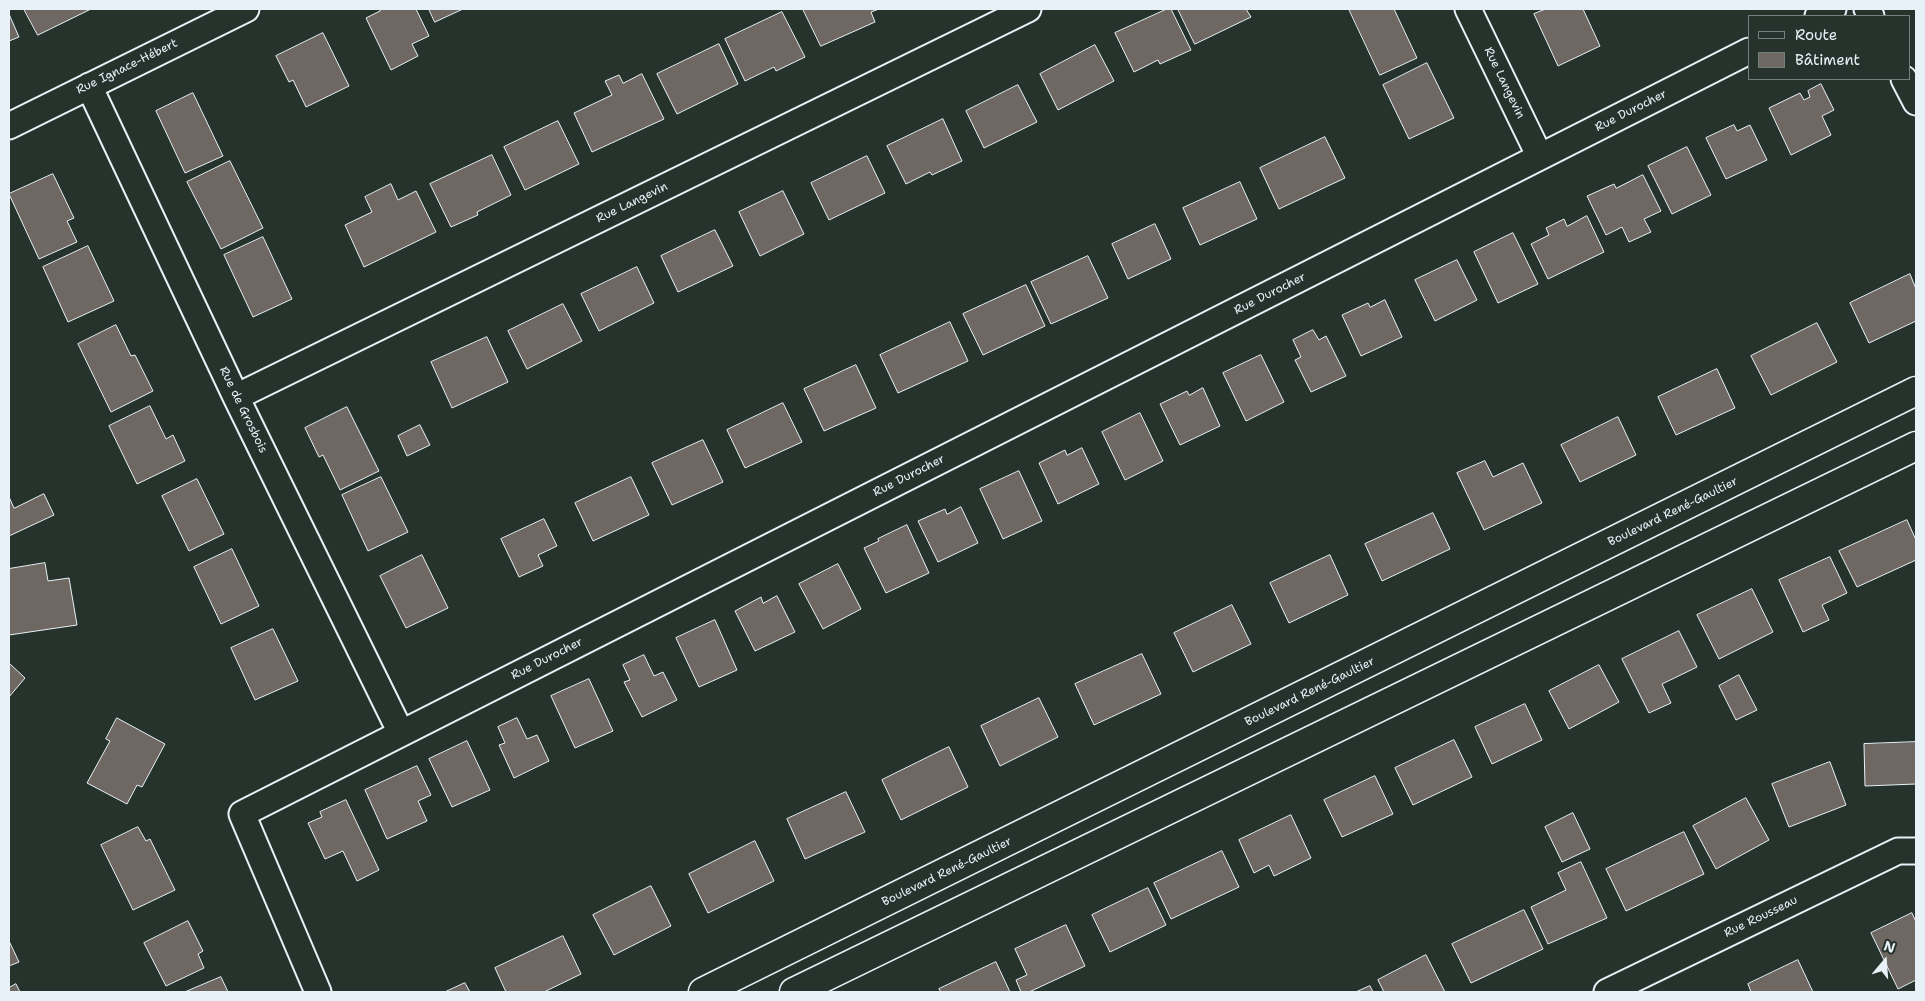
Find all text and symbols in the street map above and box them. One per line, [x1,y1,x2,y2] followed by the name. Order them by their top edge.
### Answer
[1748,15,1910,80] legend
[1795,25,1837,45] text: Route
[74,36,180,98] street label: Rue Ignace-Hébert
[1480,45,1528,121] street label: Rue Langevin
[1795,50,1860,70] text: Bâtiment
[1593,87,1669,135] street label: Rue Durocher
[594,179,670,227] street label: Rue Langevin
[1232,270,1308,318] street label: Rue Durocher
[216,364,270,456] street label: Rue de Grosbois
[871,452,947,500] street label: Rue Durocher
[1606,474,1740,550] street label: Boulevard René-Gaultier
[509,635,585,683] street label: Rue Durocher
[1243,654,1377,730] street label: Boulevard René-Gaultier
[880,834,1014,910] street label: Boulevard René-Gaultier
[1722,893,1800,941] street label: Rue Rousseau
[1860,936,1910,986] north arrow
[1882,936,1898,957] text: N

